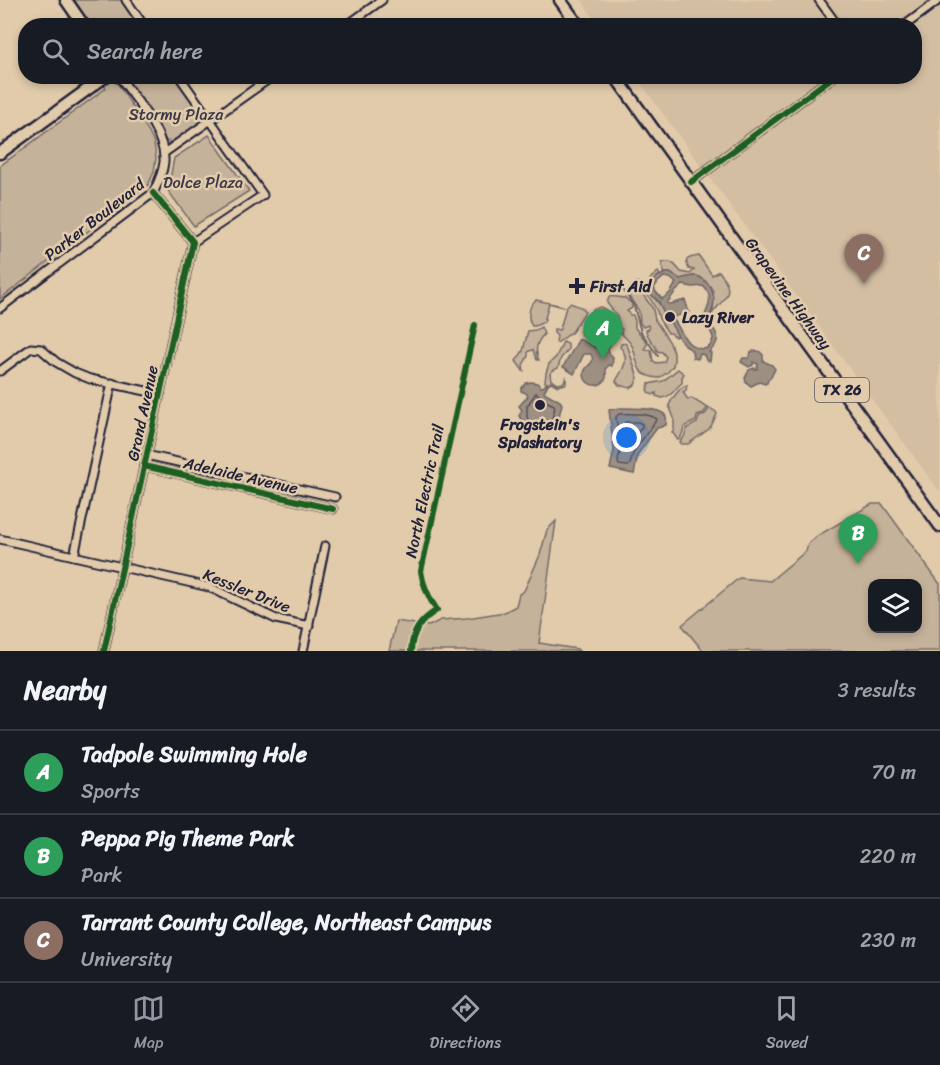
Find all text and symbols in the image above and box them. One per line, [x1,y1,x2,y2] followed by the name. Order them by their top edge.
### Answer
[18,18,922,84] search box
[87,32,203,71] text: Search here
[39,35,72,68] icon: search
[129,100,224,129] park label: Stormy Plaza
[163,168,243,197] park label: Dolce Plaza
[37,170,152,268] street label: Parker Boulevard
[738,231,840,356] street label: Grapevine Highway
[844,234,884,284] pin: C
[589,272,653,301] place label: First Aid
[568,277,586,295] marker: First Aid
[682,303,755,332] place label: Lazy River
[584,310,622,359] pin: A
[663,310,677,324] marker: Lazy River
[118,362,167,464] street label: Grand Avenue
[815,378,869,402] road number: TX 26
[533,398,547,412] marker: Frogstein's Splashatory
[497,410,583,457] place label: Frogstein's Splashatory
[396,421,453,561] street label: North Electric Trail
[612,423,641,452] your location
[180,448,301,503] street label: Adelaide Avenue
[838,514,878,564] pin: B
[199,560,295,621] street label: Kessler Drive
[868,579,922,633] map controls
[868,579,922,633] button: layers
[24,667,106,713] text: Nearby
[838,673,916,708] text: 3 results
[81,735,307,774] text: Tadpole Swimming Hole
[37,755,50,790] text: A
[871,755,916,790] text: 70 m
[81,774,140,809] text: Sports
[81,819,294,858] text: Peppa Pig Theme Park
[37,839,50,874] text: B
[860,839,916,874] text: 220 m
[81,858,122,893] text: Park
[81,903,491,942] text: Tarrant County College, Northeast Campus
[37,923,50,958] text: C
[860,923,916,958] text: 230 m
[81,942,172,977] text: University
[132,992,165,1057] tab: Map
[430,992,501,1057] tab: Directions
[766,992,808,1057] tab: Saved

